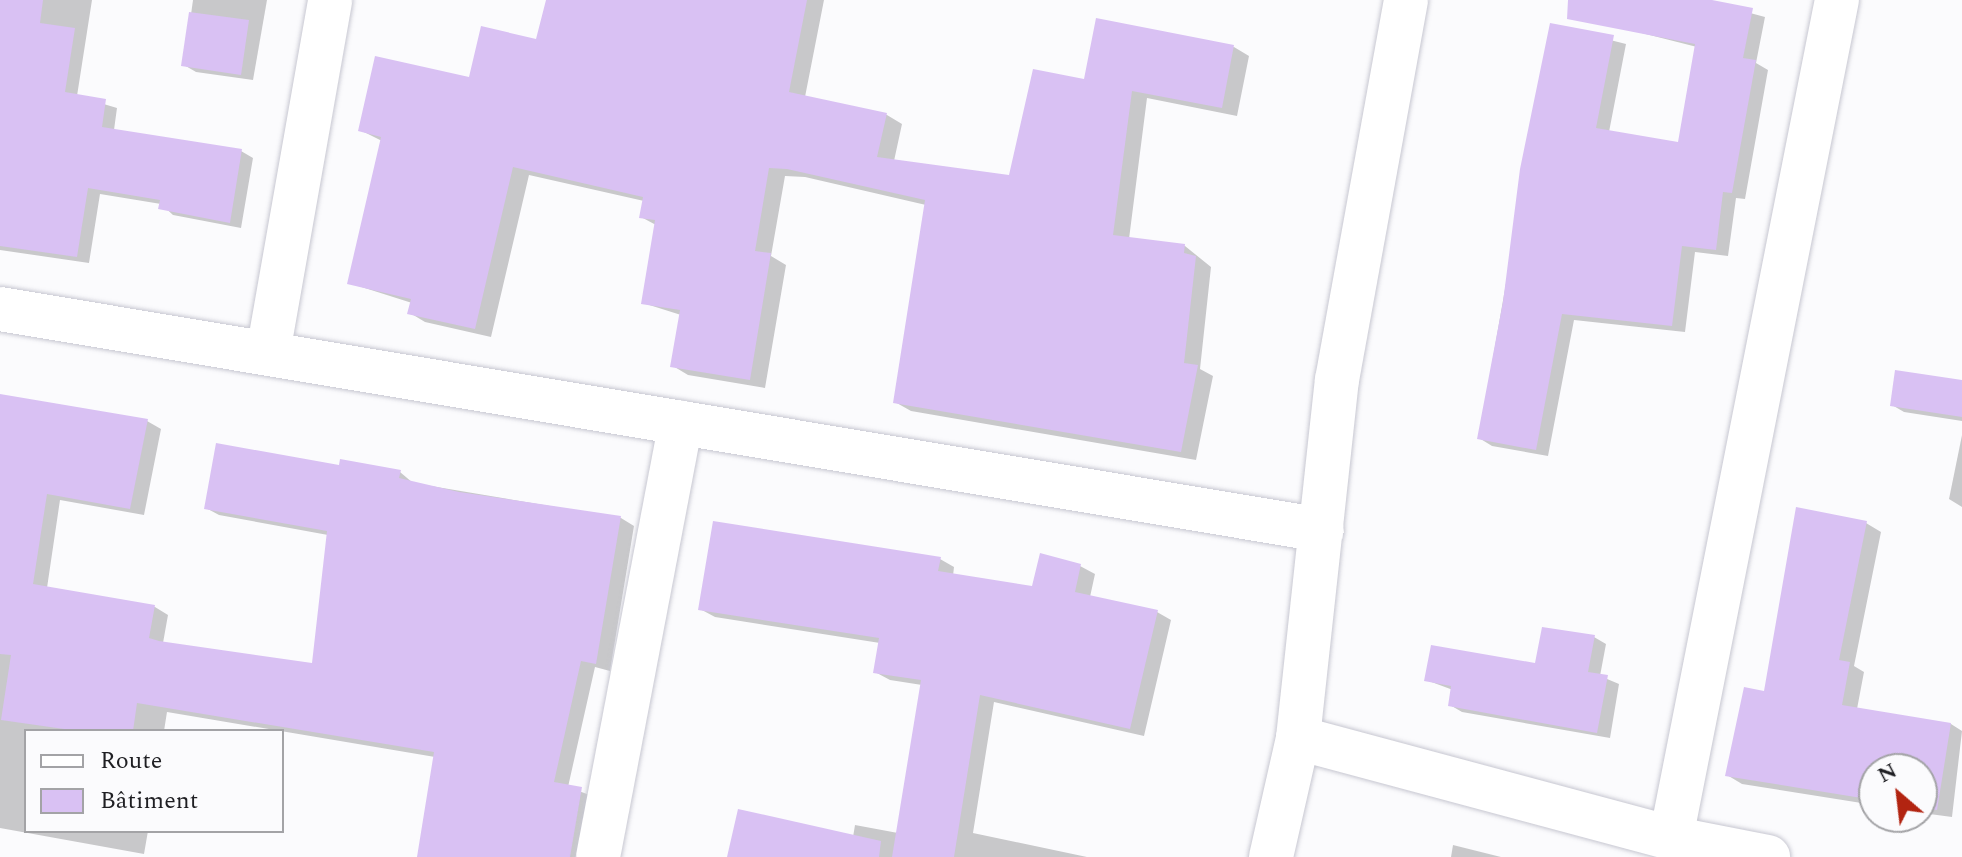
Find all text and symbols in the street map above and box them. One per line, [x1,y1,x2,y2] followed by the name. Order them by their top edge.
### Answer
[24,729,284,833] legend
[100,743,162,779] text: Route
[1858,753,1938,833] north arrow
[1872,754,1903,792] text: N
[100,783,198,819] text: Bâtiment

